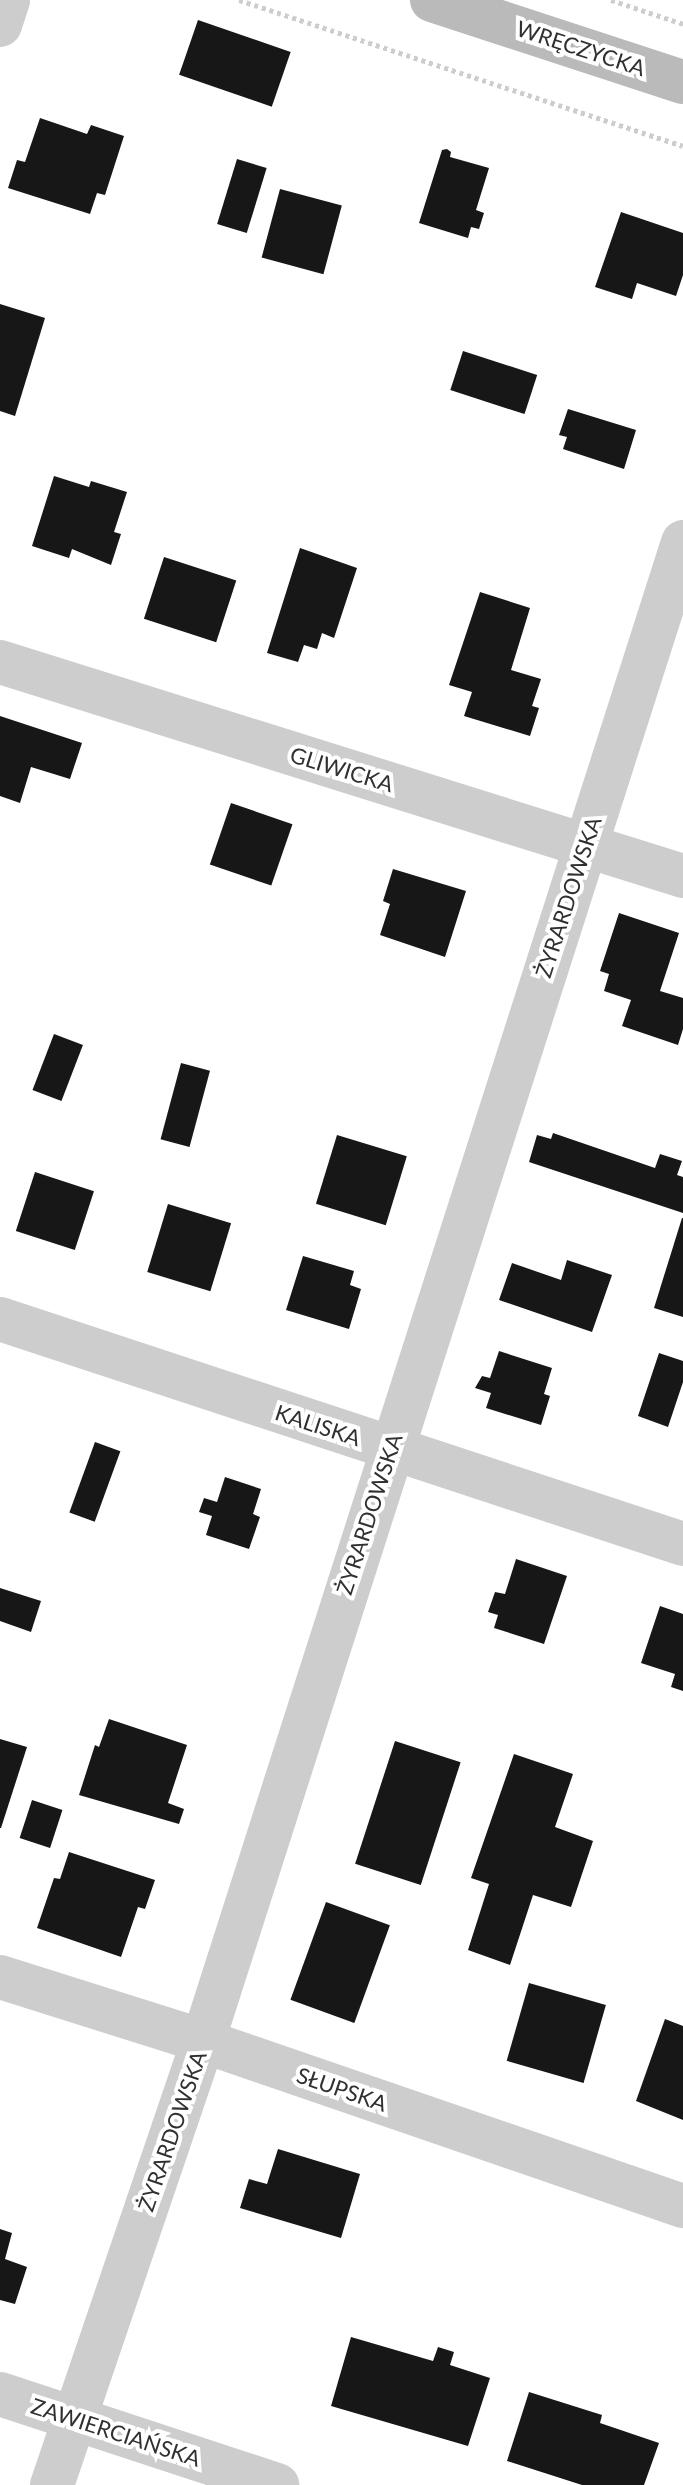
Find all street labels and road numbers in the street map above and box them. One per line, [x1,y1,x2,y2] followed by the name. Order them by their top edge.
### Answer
[513,15,649,81] street label: WRĘCZYCKA
[287,741,397,797] street label: GLIWICKA
[530,813,606,981] street label: ŻYRARDOWSKA
[272,1399,364,1451] street label: KALISKA
[331,1430,407,1598] street label: ŻYRARDOWSKA
[132,2047,212,2215] street label: ŻYRARDOWSKA
[293,2061,391,2117] street label: SŁUPSKA
[28,2392,204,2472] street label: ZAWIERCIAŃSKA

